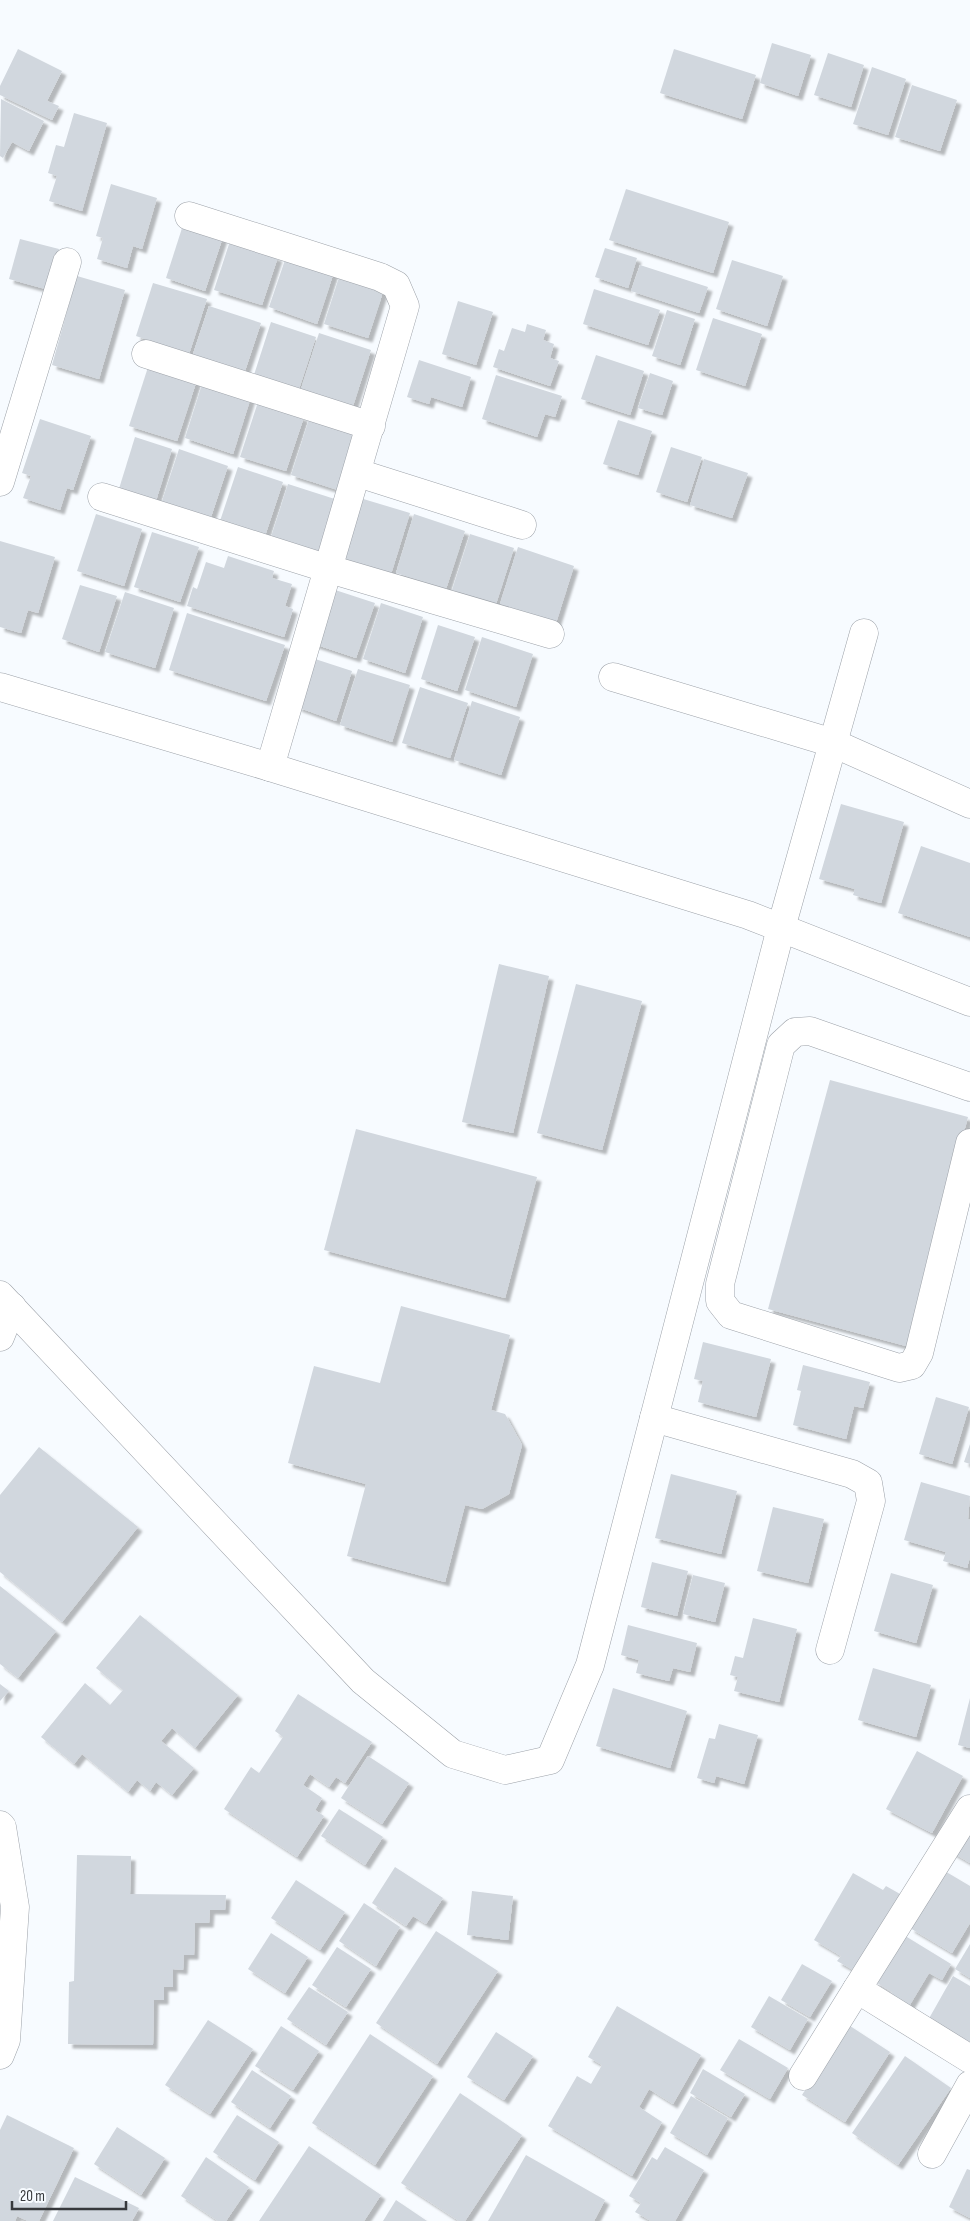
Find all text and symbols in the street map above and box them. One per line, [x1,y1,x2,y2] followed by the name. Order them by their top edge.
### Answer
[12,2178,126,2210] scale bar
[20,2187,45,2206] text: 20 m

